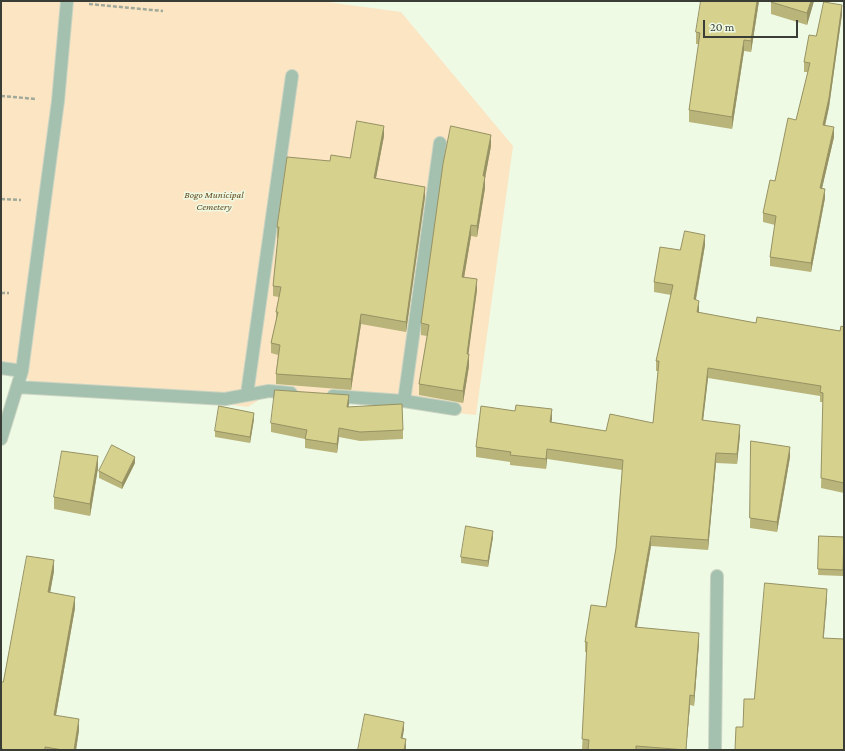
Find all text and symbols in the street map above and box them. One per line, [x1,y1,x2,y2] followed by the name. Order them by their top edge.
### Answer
[705,12,800,38] scale bar
[710,20,734,34] text: 20 m
[184,189,244,212] park label: Bogo Municipal Cemetery

